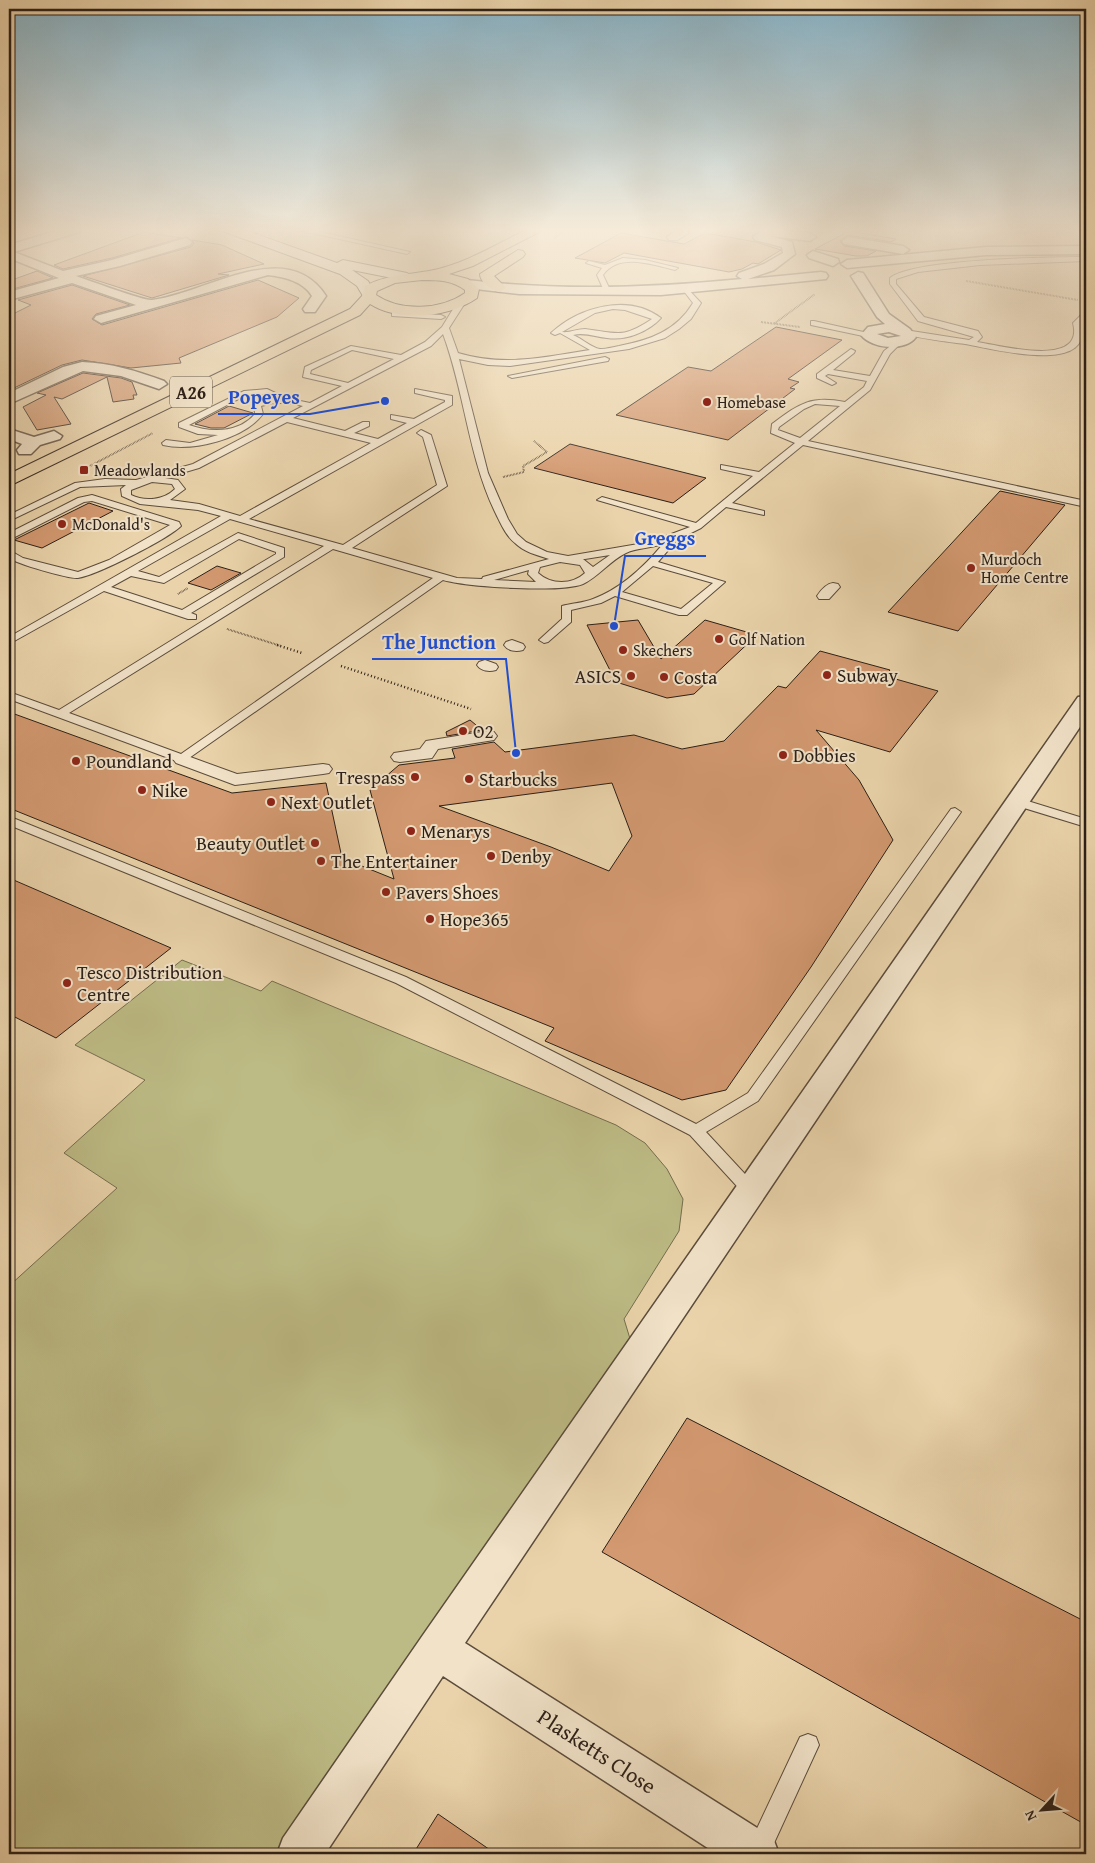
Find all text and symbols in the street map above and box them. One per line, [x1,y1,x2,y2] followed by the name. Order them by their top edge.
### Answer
[170,377,212,408] road number: A26
[218,379,310,414] callout: Popeyes
[228,382,300,411] text: Popeyes
[717,390,786,414] place label: Homebase
[701,396,713,408] marker: Homebase
[94,458,186,482] place label: Meadowlands
[78,464,90,476] marker: Meadowlands
[72,512,150,536] place label: McDonald's
[56,518,68,530] marker: McDonald's
[625,521,706,556] callout: Greggs
[635,523,695,552] text: Greggs
[981,547,1069,589] place label: Murdoch Home Centre
[965,562,977,574] marker: Murdoch Home Centre
[372,624,506,659] callout: The Junction
[382,627,496,656] text: The Junction
[729,627,805,651] place label: Golf Nation
[713,633,725,645] marker: Golf Nation
[633,638,692,662] place label: Skechers
[617,644,629,656] marker: Skechers
[837,661,899,689] place label: Subway
[575,662,621,690] place label: ASICS
[674,663,717,691] place label: Costa
[821,669,833,681] marker: Subway
[625,670,637,682] marker: ASICS
[658,671,670,683] marker: Costa
[473,717,494,745] place label: O2
[457,725,469,737] marker: O2
[793,741,856,769] place label: Dobbies
[86,747,173,775] place label: Poundland
[777,749,789,761] marker: Dobbies
[70,755,82,767] marker: Poundland
[336,763,405,791] place label: Trespass
[479,765,557,793] place label: Starbucks
[409,771,421,783] marker: Trespass
[463,773,475,785] marker: Starbucks
[152,776,188,804] place label: Nike
[136,784,148,796] marker: Nike
[281,788,372,816] place label: Next Outlet
[265,796,277,808] marker: Next Outlet
[421,817,490,845] place label: Menarys
[405,825,417,837] marker: Menarys
[196,829,305,857] place label: Beauty Outlet
[309,837,321,849] marker: Beauty Outlet
[501,842,552,870] place label: Denby
[331,847,458,875] place label: The Entertainer
[485,850,497,862] marker: Denby
[315,855,327,867] marker: The Entertainer
[396,878,499,906] place label: Pavers Shoes
[380,886,392,898] marker: Pavers Shoes
[440,905,509,933] place label: Hope365
[424,913,436,925] marker: Hope365
[77,958,223,1008] place label: Tesco Distribution Centre
[61,977,73,989] marker: Tesco Distribution Centre
[531,1701,663,1801] street label: Plasketts Close
[1018,1786,1068,1836] north arrow
[1019,1807,1041,1824] text: N

